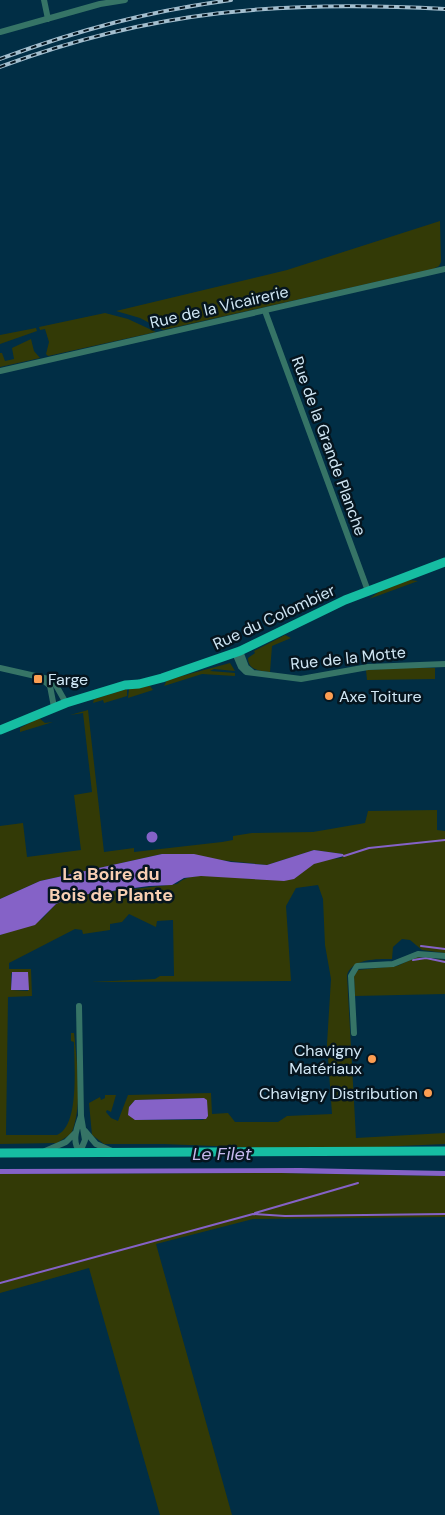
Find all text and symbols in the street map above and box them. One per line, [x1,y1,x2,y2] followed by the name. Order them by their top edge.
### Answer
[148,281,290,333] street label: Rue de la Vicairerie
[287,353,371,539] street label: Rue de la Grande Planche
[209,579,339,655] street label: Rue du Colombier
[289,641,407,675] street label: Rue de la Motte
[48,669,88,690] place label: Farge
[32,673,44,685] marker: Farge
[339,686,422,707] place label: Axe Toiture
[323,690,335,702] marker: Axe Toiture
[49,862,173,907] district label: La Boire du Bois de Plante
[289,1040,362,1079] place label: Chavigny Matériaux
[366,1053,378,1065] marker: Chavigny Matériaux
[259,1083,418,1104] place label: Chavigny Distribution
[422,1087,434,1099] marker: Chavigny Distribution
[192,1142,253,1166] water label: Le Filet

